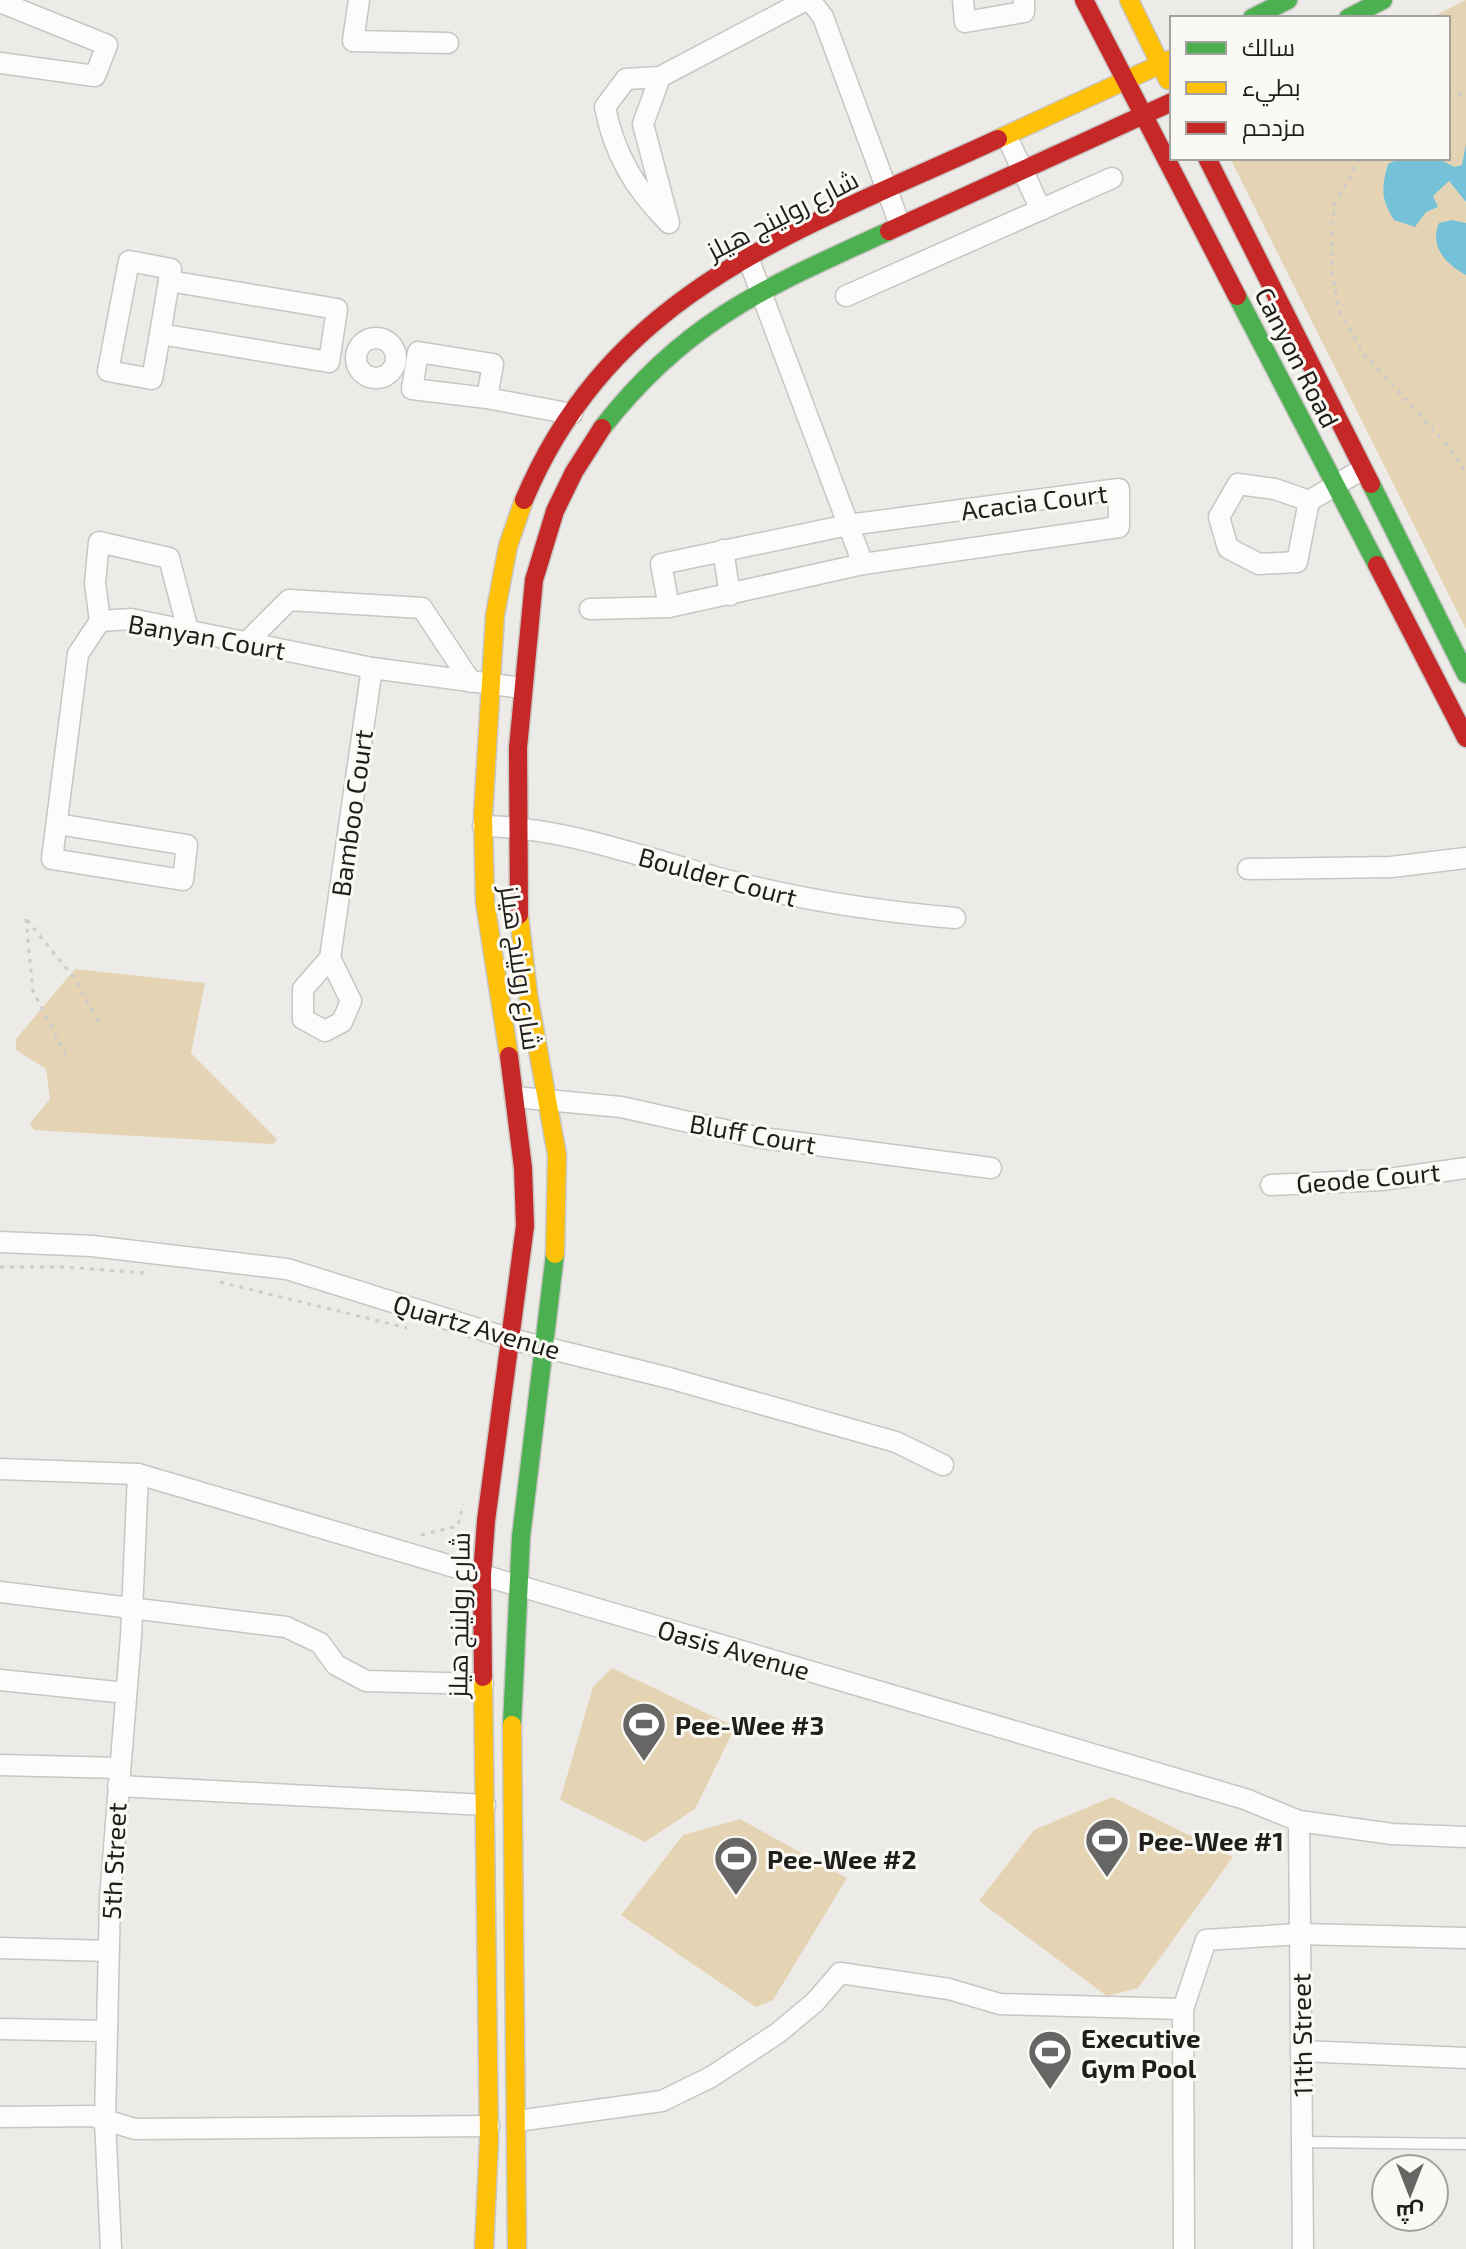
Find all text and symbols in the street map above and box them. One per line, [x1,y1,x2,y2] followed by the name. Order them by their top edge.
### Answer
[1170,16,1450,160] legend
[1242,32,1295,61] text: سالك
[1242,72,1301,107] text: بطيء
[1242,112,1305,144] text: مزدحم
[699,163,864,269] street label: شارع رولينج هيلز
[1249,282,1347,432] street label: Canyon Road
[959,477,1109,525] street label: Acacia Court
[126,607,288,665] street label: Banyan Court
[324,728,378,898] street label: Bamboo Court
[635,840,801,912] street label: Boulder Court
[492,882,549,1053] street label: شارع رولينج هيلز
[687,1107,819,1159] street label: Bluff Court
[1295,1155,1441,1199] street label: Geode Court
[390,1287,564,1365] street label: Quartz Avenue
[441,1532,478,1700] street label: شارع رولينج هيلز
[654,1612,814,1686] street label: Oasis Avenue
[620,1700,668,1763] sports icon: Pee-Wee #3
[675,1709,824,1740] place label: Pee-Wee #3
[94,1802,132,1920] street label: 5th Street
[1083,1816,1131,1879] sports icon: Pee-Wee #1
[1138,1825,1284,1856] place label: Pee-Wee #1
[712,1834,760,1897] sports icon: Pee-Wee #2
[767,1843,917,1874] place label: Pee-Wee #2
[1284,1973,1318,2097] street label: 11th Street
[1081,2022,1201,2084] place label: Executive Gym Pool
[1026,2028,1074,2091] sports icon: Executive Gym Pool
[1370,2153,1450,2233] north arrow
[1396,2199,1424,2227] text: ش

